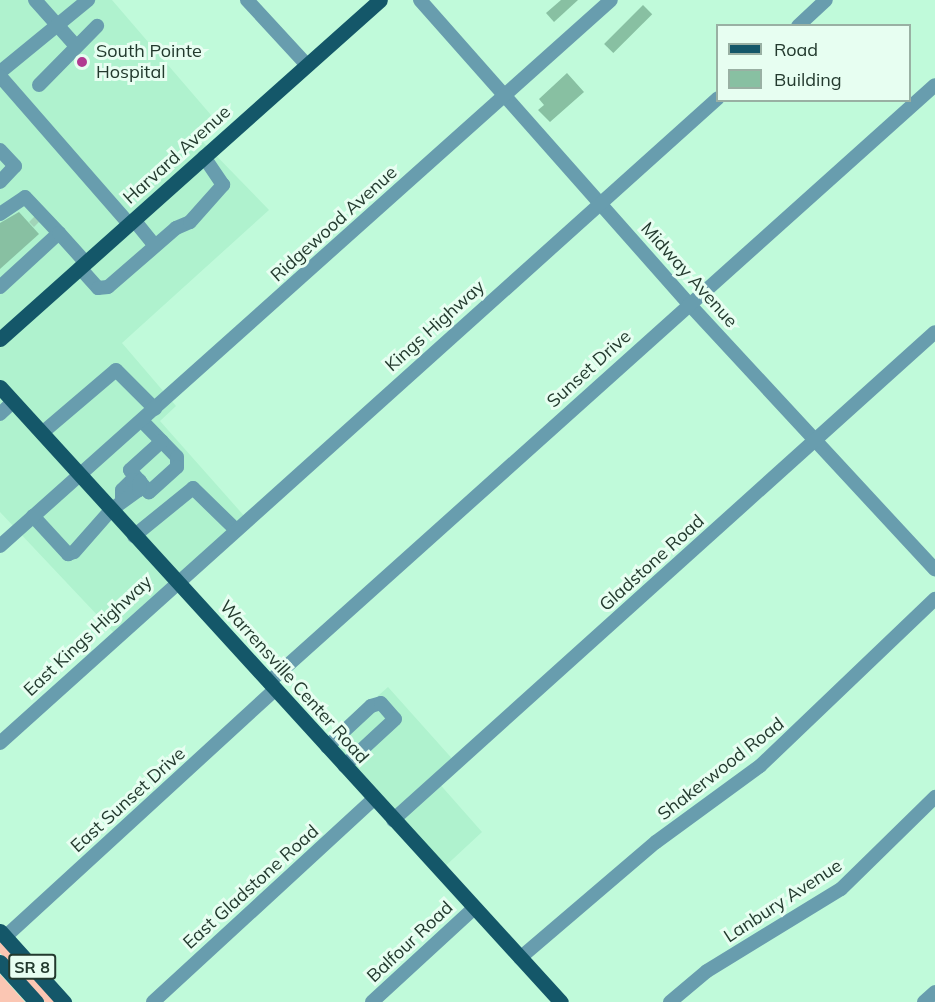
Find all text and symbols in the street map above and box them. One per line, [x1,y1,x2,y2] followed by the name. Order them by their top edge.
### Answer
[716,24,911,102] legend
[774,38,818,61] text: Road
[96,41,202,84] place label: South Pointe Hospital
[73,53,91,71] marker: South Pointe Hospital
[774,68,842,91] text: Building
[119,101,235,209] street label: Harvard Avenue
[266,162,402,286] street label: Ridgewood Avenue
[636,218,742,332] street label: Midway Avenue
[381,276,489,376] street label: Kings Highway
[543,326,635,412] street label: Sunset Drive
[595,510,709,616] street label: Gladstone Road
[20,571,156,701] street label: East Kings Highway
[215,596,373,768] street label: Warrensville Center Road
[654,713,788,825] street label: Shakerwood Road
[66,743,190,857] street label: East Sunset Drive
[179,821,323,953] street label: East Gladstone Road
[720,855,846,947] street label: Lanbury Avenue
[363,897,457,987] street label: Balfour Road
[8,954,56,980] road number: SR 8

